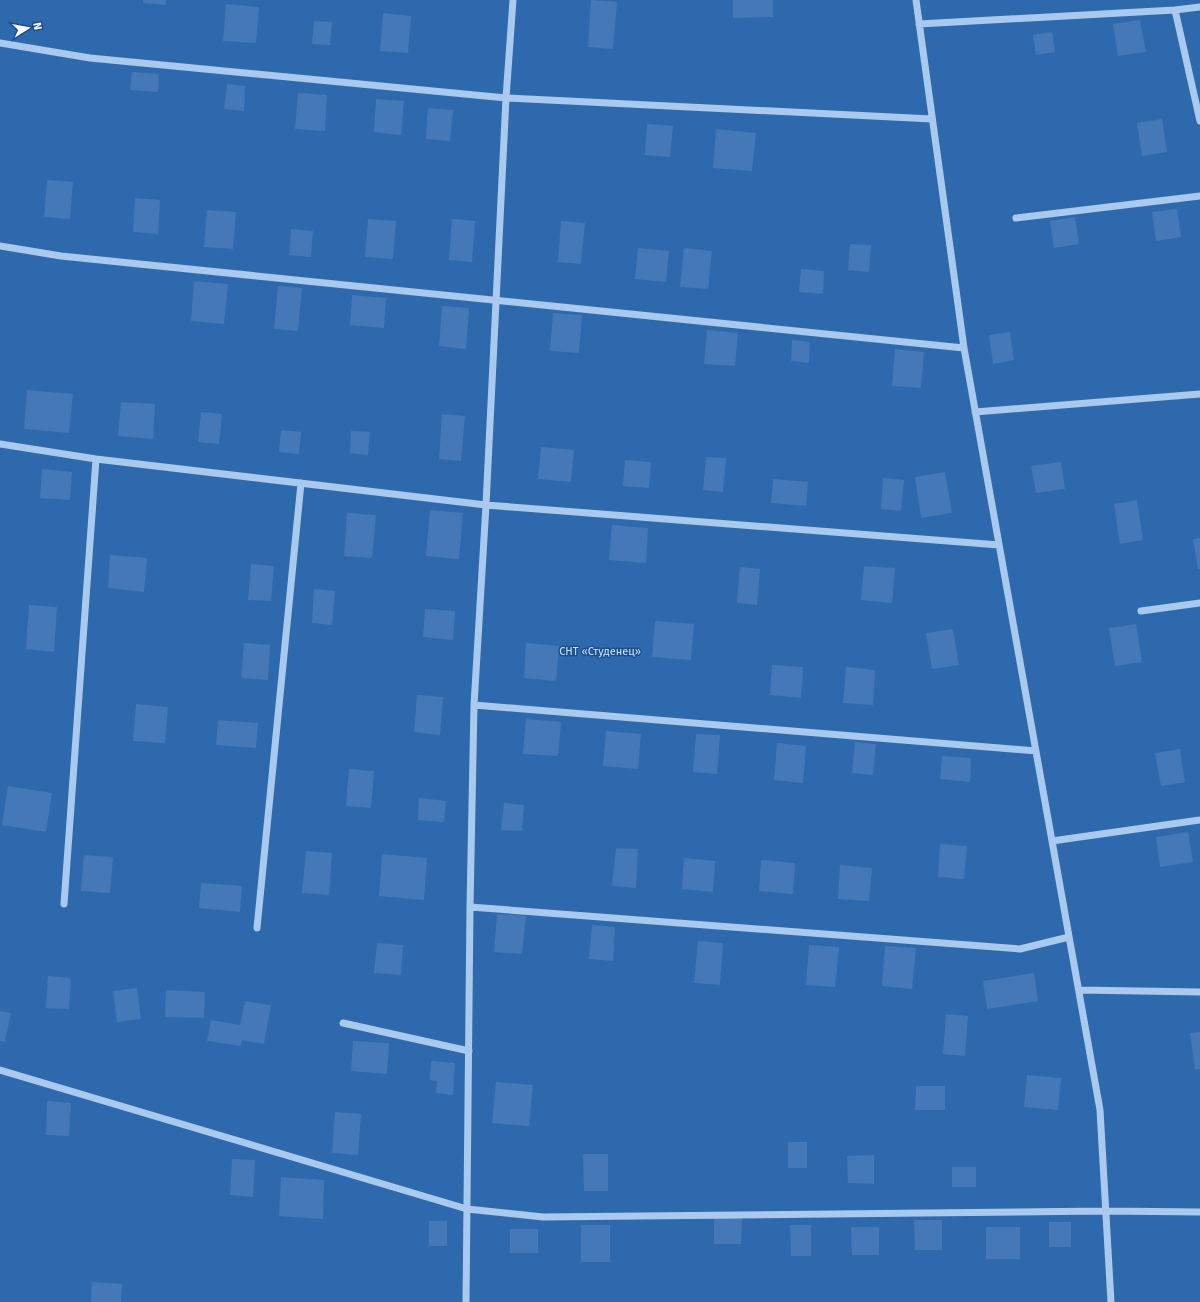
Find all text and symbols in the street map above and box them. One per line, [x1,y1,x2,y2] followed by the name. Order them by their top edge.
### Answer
[8,8,48,48] north arrow
[30,21,44,31] text: N
[559,645,641,658] park label: СНТ «Студенец»

